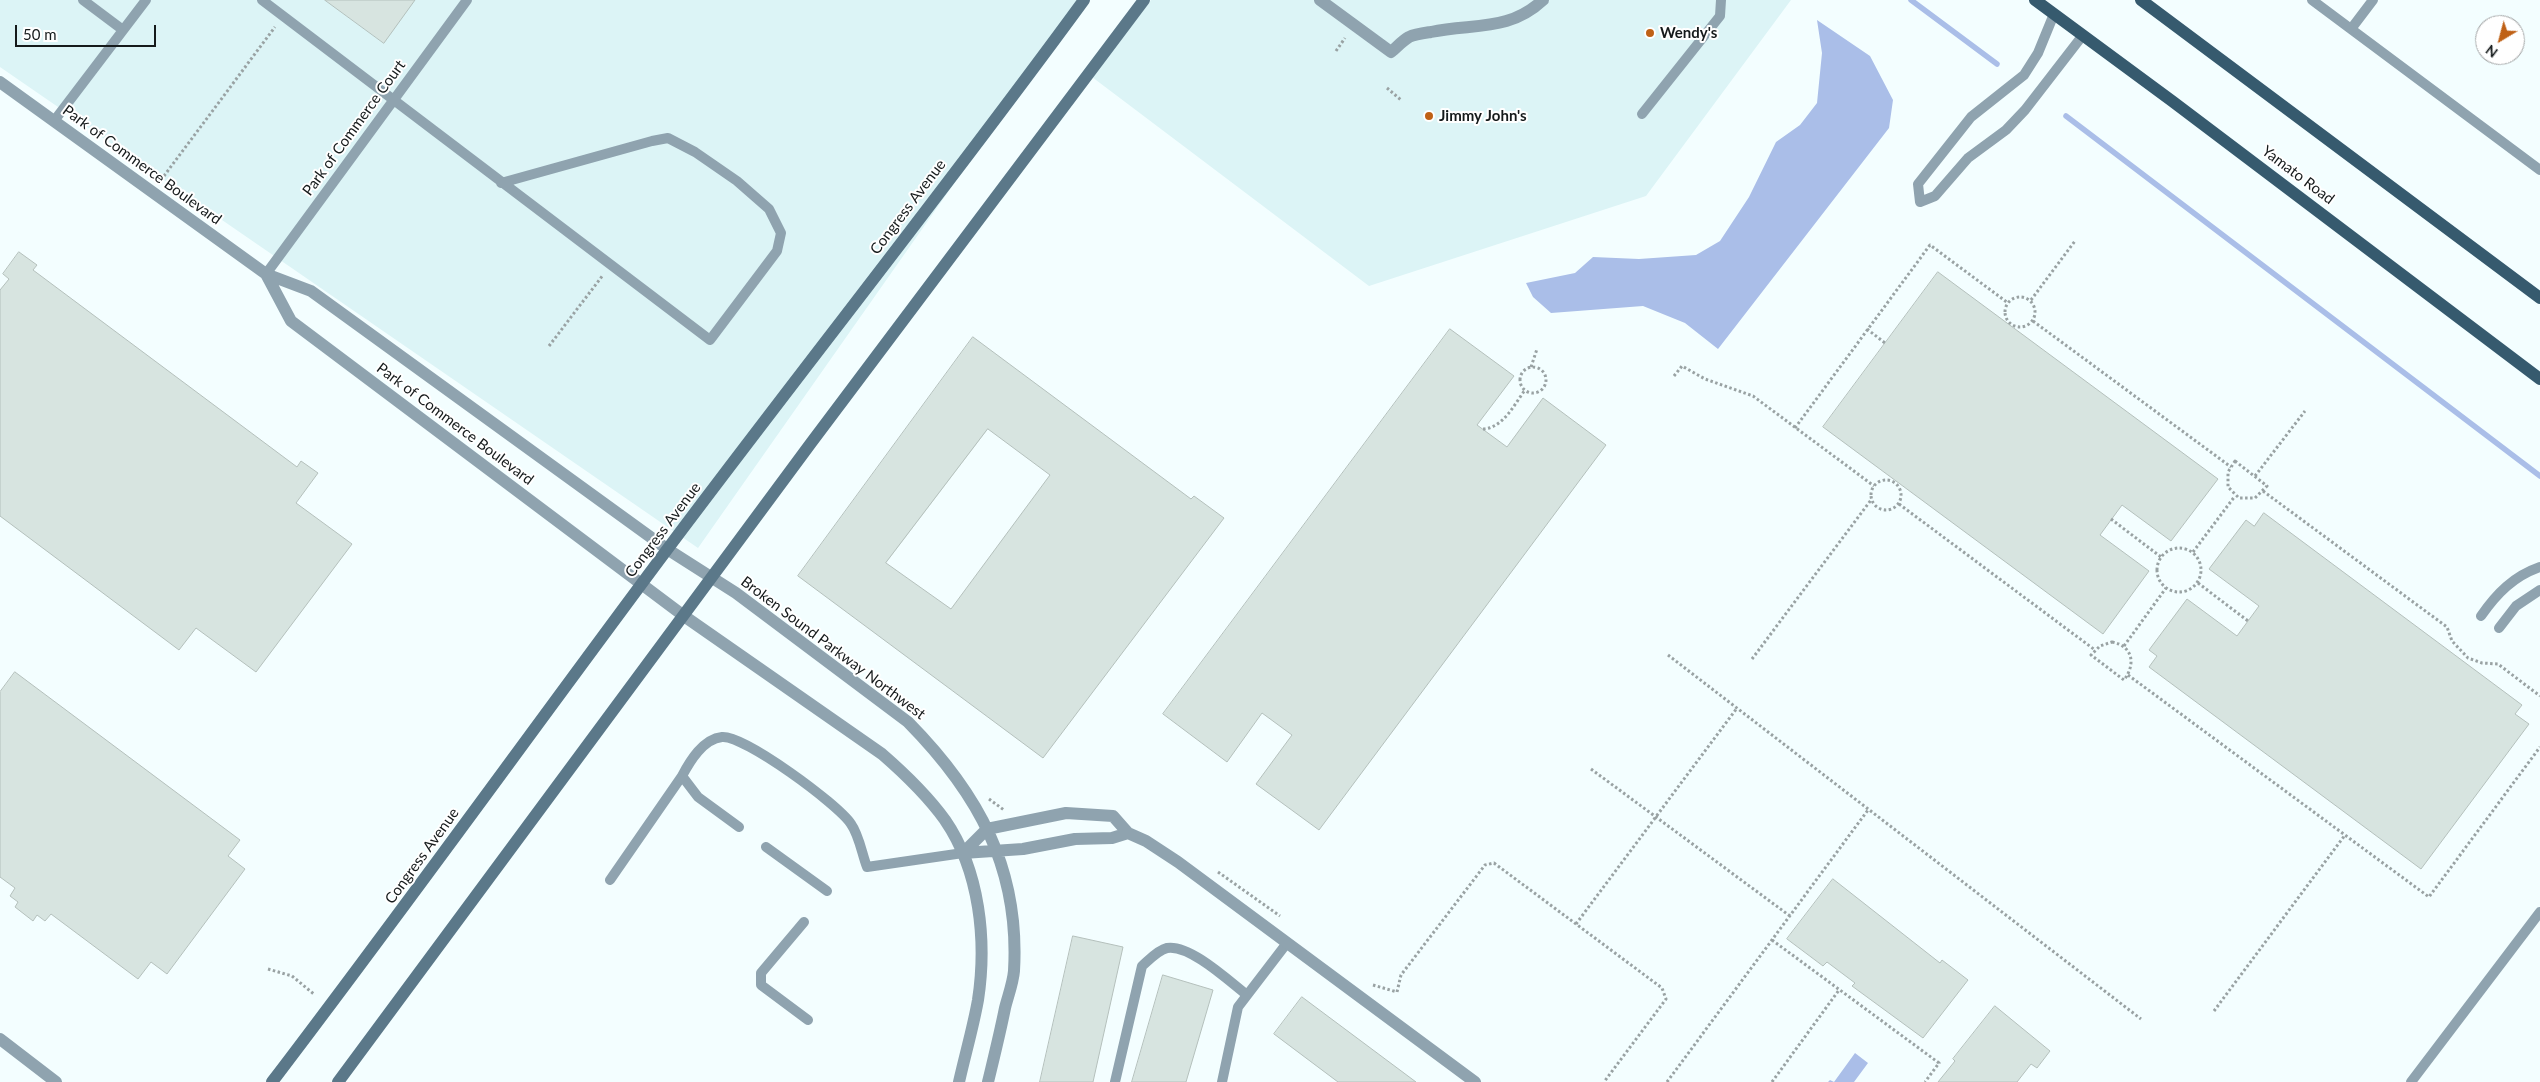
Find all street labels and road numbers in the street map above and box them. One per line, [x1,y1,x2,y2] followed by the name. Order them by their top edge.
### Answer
[299,57,409,199] street label: Park of Commerce Court
[59,101,225,229] street label: Park of Commerce Boulevard
[2258,142,2338,208] street label: Yamato Road
[866,156,950,258] street label: Congress Avenue
[373,359,537,489] street label: Park of Commerce Boulevard
[621,479,705,581] street label: Congress Avenue
[737,573,929,723] street label: Broken Sound Parkway Northwest
[381,805,463,907] street label: Congress Avenue

